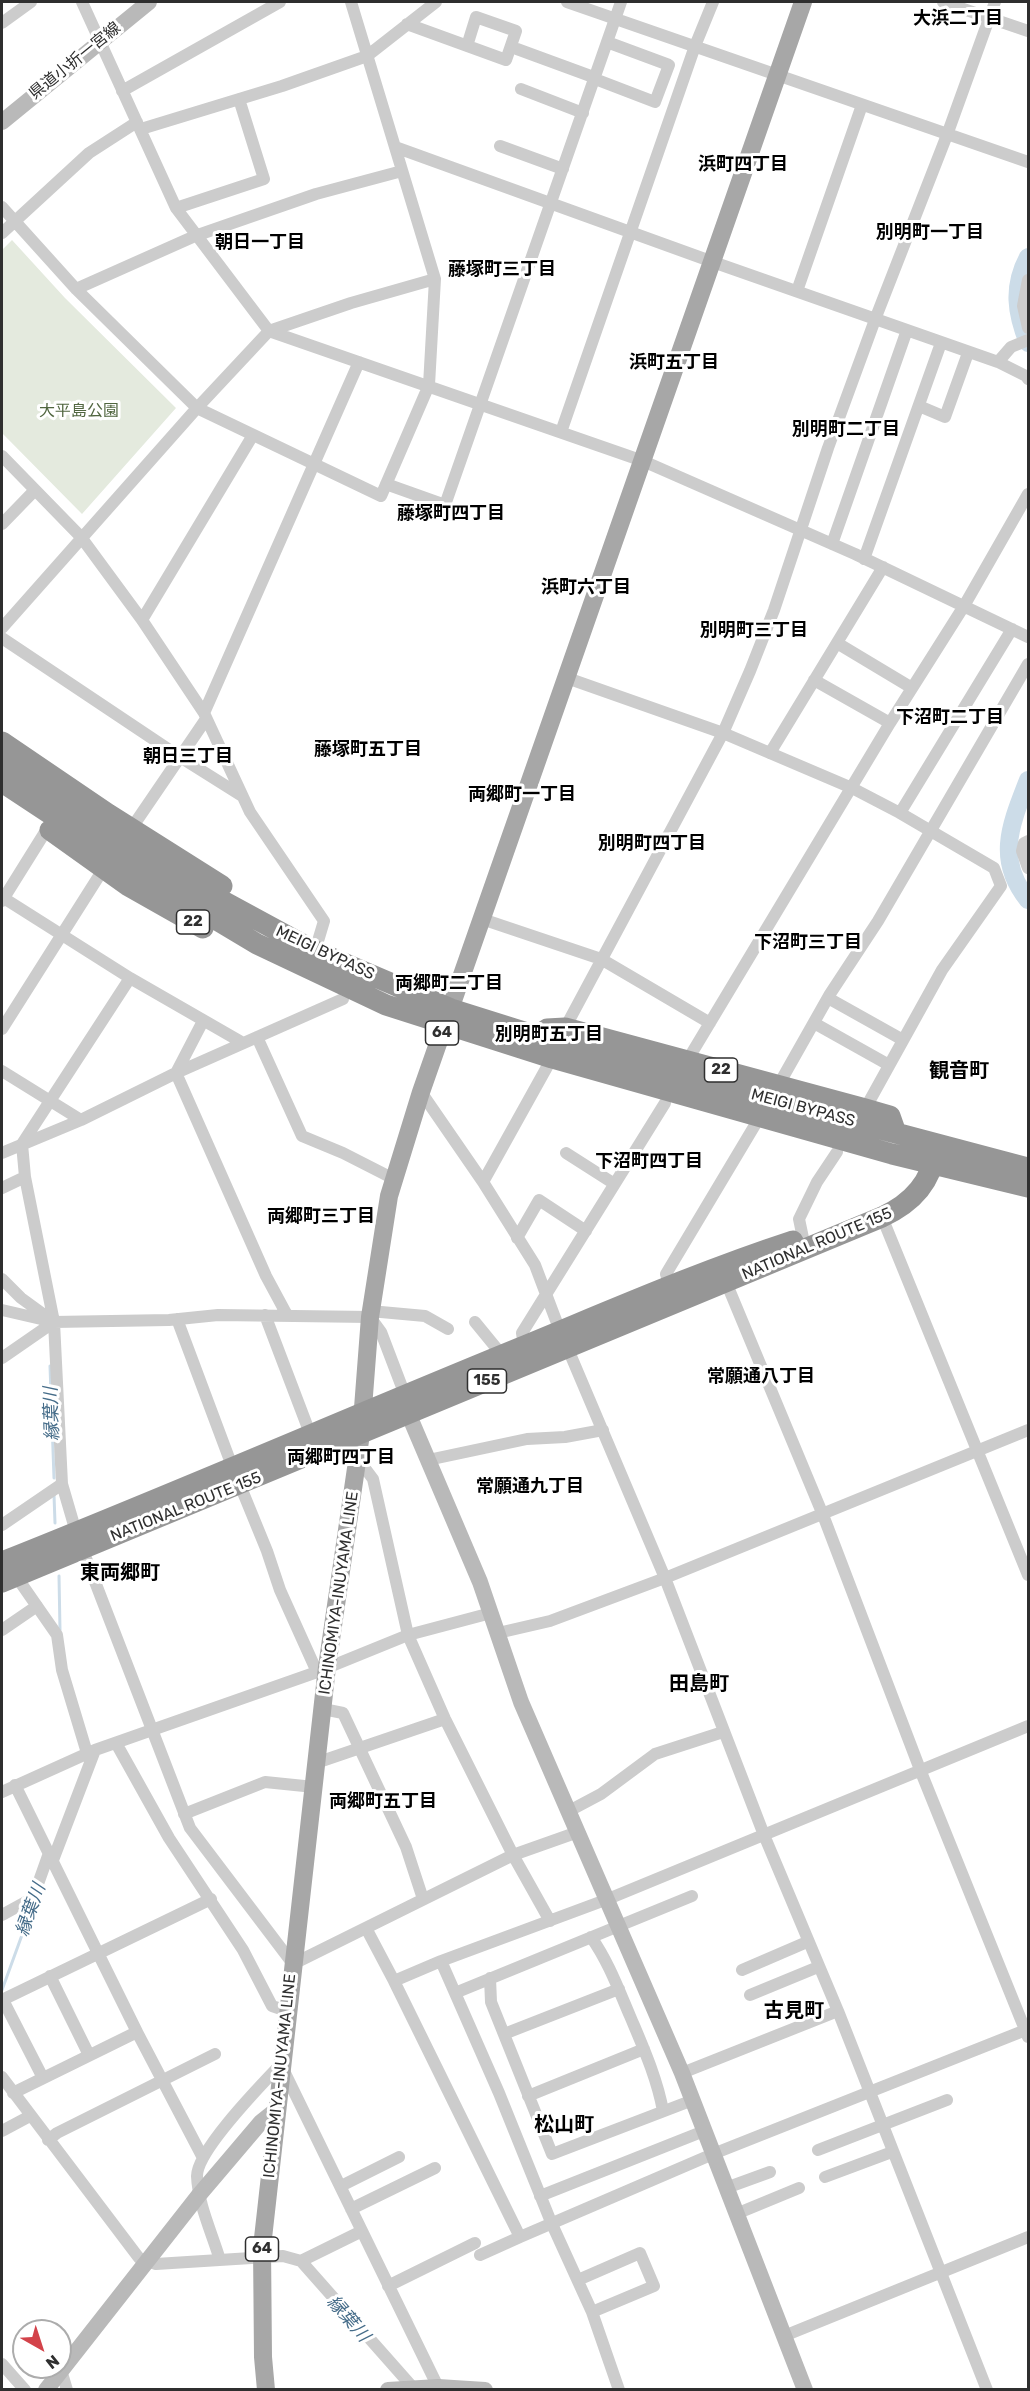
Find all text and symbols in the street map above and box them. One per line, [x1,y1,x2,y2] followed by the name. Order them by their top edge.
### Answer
[913,8,1003,30] district label: 大浜二丁目
[25,18,125,104] street label: 県道小折一宮線
[698,154,788,176] district label: 浜町四丁目
[876,222,984,244] district label: 別明町一丁目
[215,232,305,254] district label: 朝日一丁目
[448,259,556,281] district label: 藤塚町三丁目
[629,352,719,374] district label: 浜町五丁目
[39,401,119,421] park label: 大平島公園
[792,419,900,441] district label: 別明町二丁目
[397,503,505,525] district label: 藤塚町四丁目
[541,577,631,599] district label: 浜町六丁目
[700,620,808,642] district label: 別明町三丁目
[896,707,1004,729] district label: 下沼町二丁目
[314,739,422,761] district label: 藤塚町五丁目
[143,746,233,768] district label: 朝日三丁目
[468,784,576,806] district label: 両郷町一丁目
[598,833,706,855] district label: 別明町四丁目
[176,910,210,934] road number: 22
[273,922,377,984] street label: MEIGI BYPASS
[754,932,862,954] district label: 下沼町三丁目
[395,973,503,995] district label: 両郷町二丁目
[426,1021,458,1045] road number: 64
[495,1024,603,1046] district label: 別明町五丁目
[704,1058,738,1082] road number: 22
[929,1059,989,1083] district label: 観音町
[749,1085,857,1131] street label: MEIGI BYPASS
[595,1151,703,1173] district label: 下沼町四丁目
[739,1204,895,1284] street label: NATIONAL ROUTE 155
[267,1206,375,1228] district label: 両郷町三丁目
[707,1366,815,1388] district label: 常願通八丁目
[468,1369,506,1393] road number: 155
[40,1387,64,1441] water label: 縁葉川
[287,1447,395,1469] district label: 両郷町四丁目
[108,1468,264,1546] street label: NATIONAL ROUTE 155
[476,1476,584,1498] district label: 常願通九丁目
[315,1490,363,1696] street label: ICHINOMIYA-INUYAMA LINE
[80,1561,160,1585] district label: 東両郷町
[669,1672,729,1696] district label: 田島町
[329,1791,437,1813] district label: 両郷町五丁目
[12,1881,50,1939] water label: 縁葉川
[260,1973,300,2179] street label: ICHINOMIYA-INUYAMA LINE
[764,1999,824,2023] district label: 古見町
[534,2113,594,2137] district label: 松山町
[246,2237,278,2261] road number: 64
[322,2292,374,2346] water label: 縁葉川
[12,2319,72,2379] north arrow
[42,2351,63,2373] text: N

